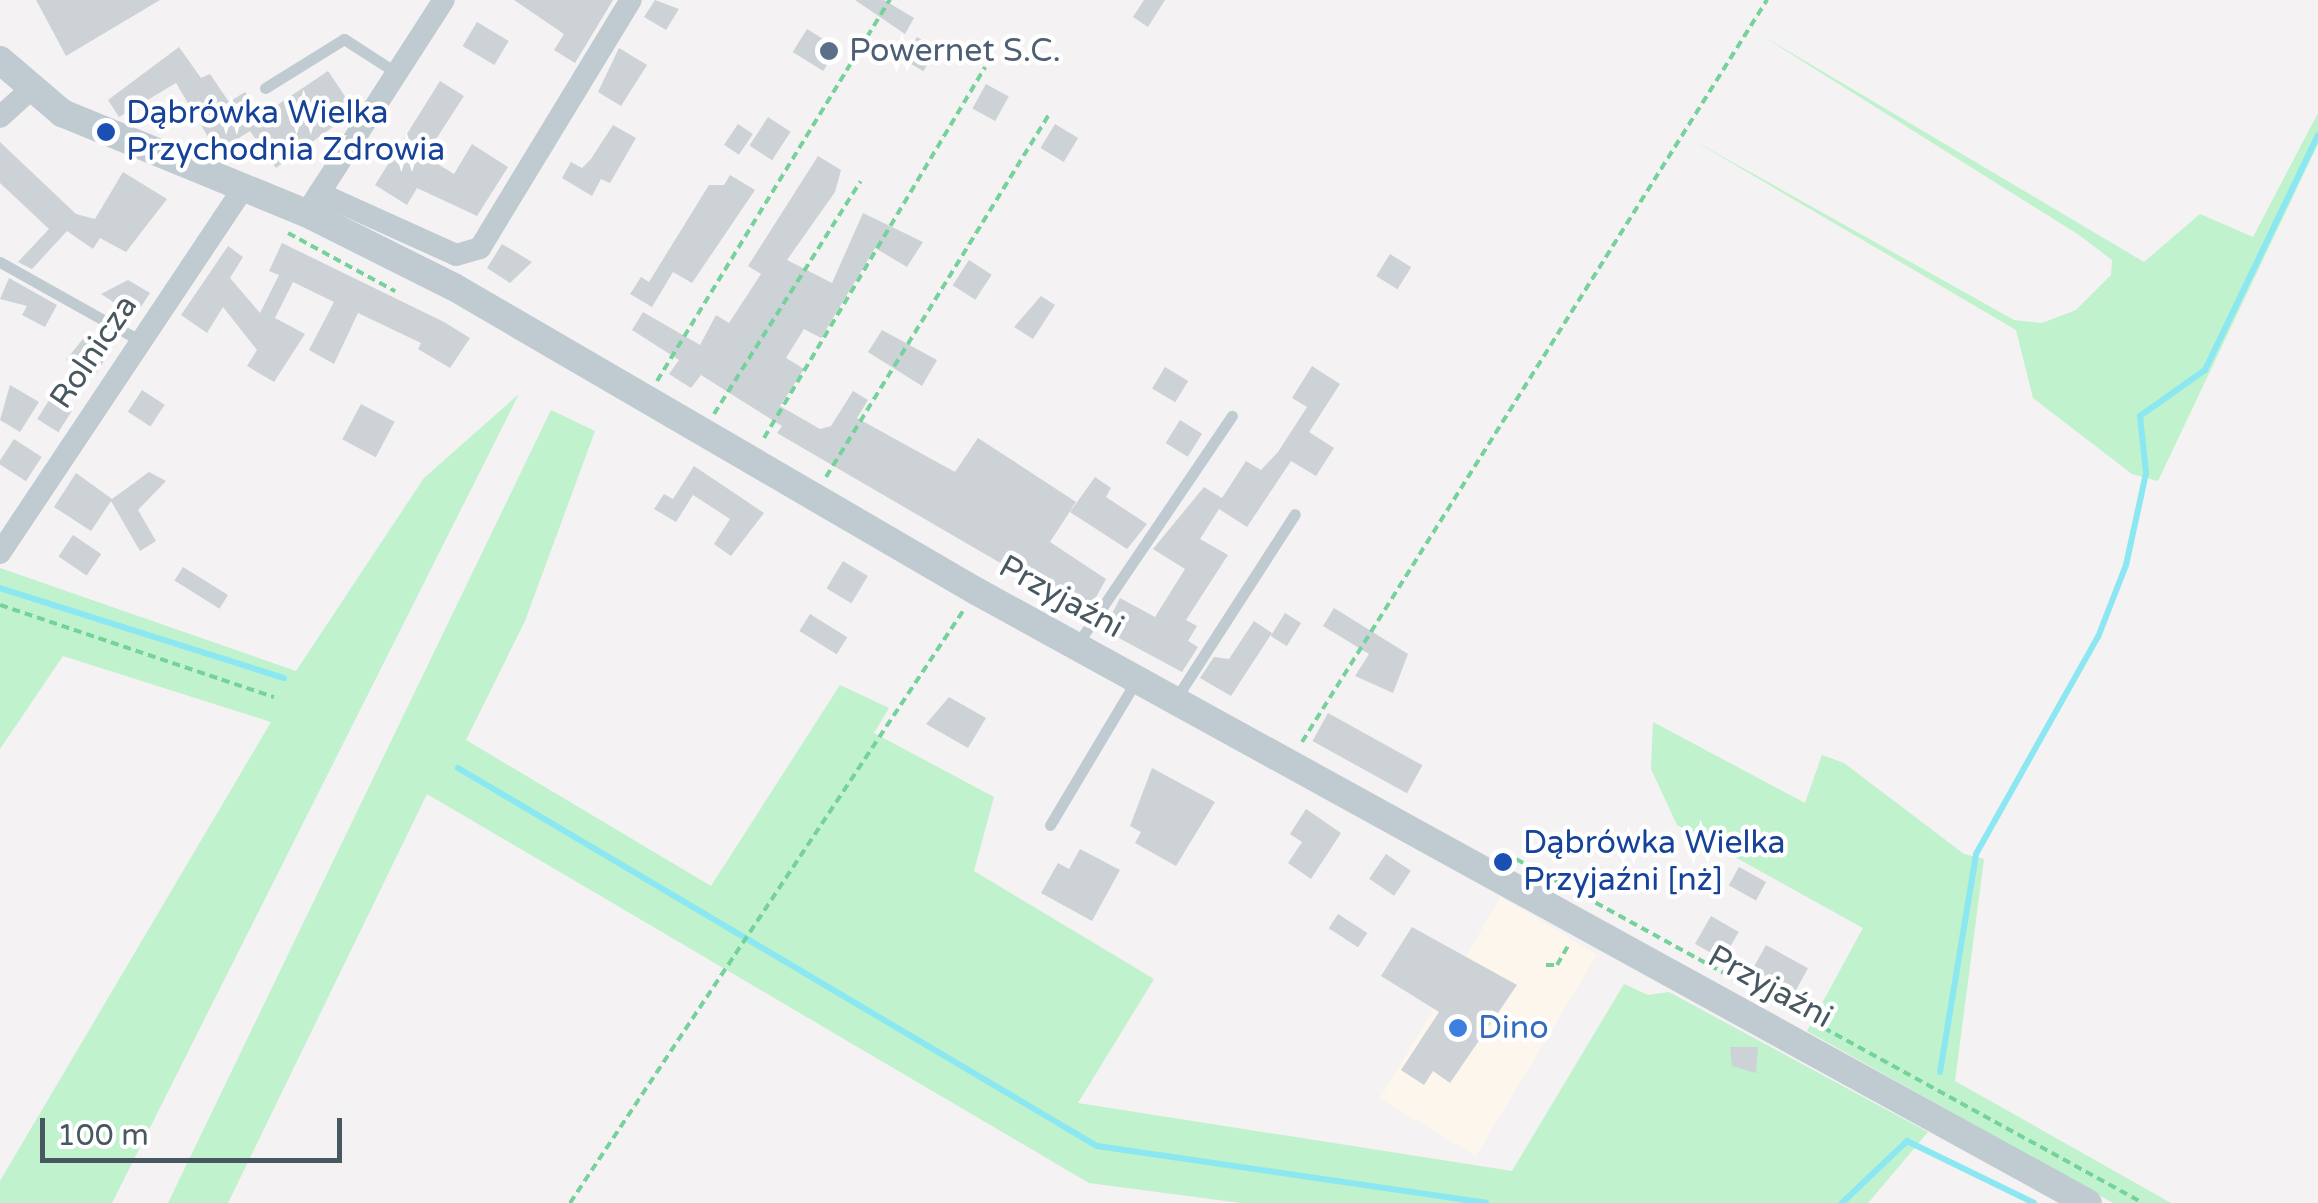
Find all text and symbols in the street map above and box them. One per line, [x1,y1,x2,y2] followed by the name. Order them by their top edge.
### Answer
[849,32,1061,70] place label: Powernet S.C.
[818,40,840,62] marker: Powernet S.C.
[126,95,445,170] place label: Dąbrówka Wielka Przychodnia Zdrowia
[95,121,117,143] marker: Dąbrówka Wielka Przychodnia Zdrowia
[42,288,146,416] street label: Rolnicza
[992,547,1130,647] street label: Przyjaźni
[1523,825,1786,900] place label: Dąbrówka Wielka Przyjaźni [nż]
[1492,851,1514,873] marker: Dąbrówka Wielka Przyjaźni [nż]
[1701,937,1839,1037] street label: Przyjaźni
[1478,1009,1549,1047] place label: Dino
[1447,1017,1469,1039] marker: Dino
[45,1098,348,1160] scale bar
[57,1117,149,1154] text: 100 m

